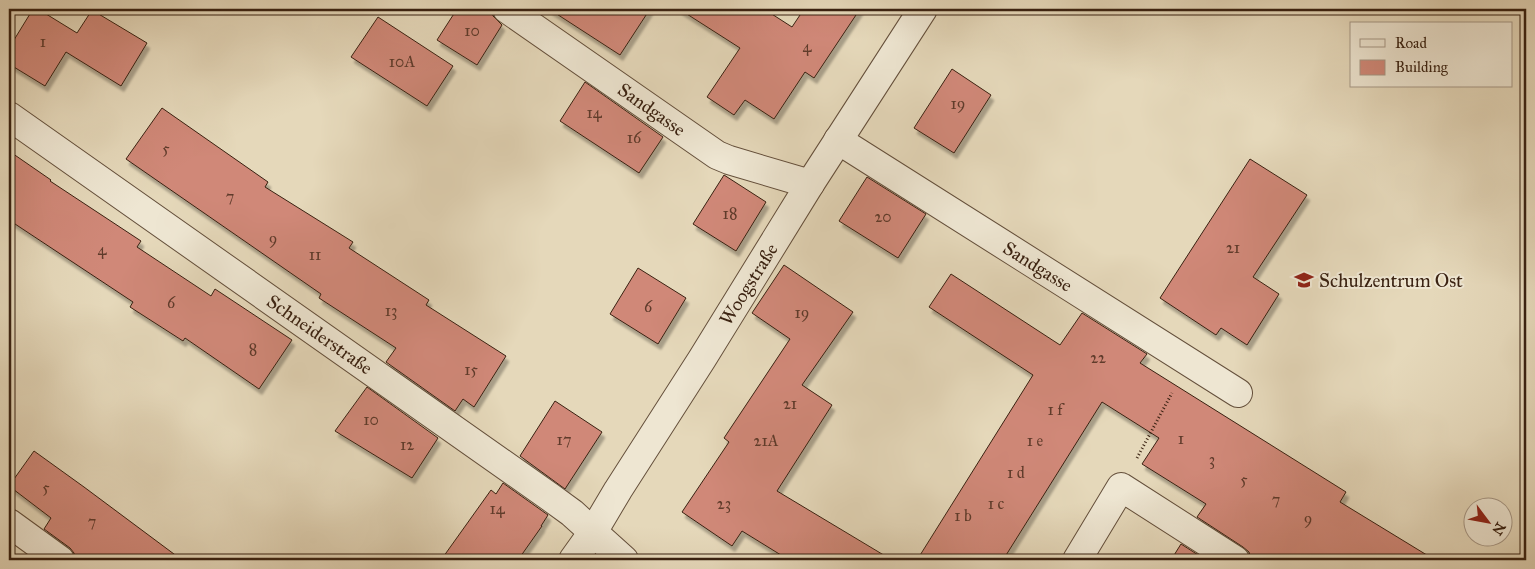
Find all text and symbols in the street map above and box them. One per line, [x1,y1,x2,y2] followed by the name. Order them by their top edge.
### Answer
[464,21,480,40] house number: 10
[1350,22,1512,88] legend
[40,32,46,51] house number: 1
[1395,34,1427,52] text: Road
[803,37,813,56] house number: 4
[389,52,415,71] house number: 10A
[1395,58,1449,76] text: Building
[613,78,690,142] street label: Sandgasse
[951,94,965,113] house number: 19
[586,103,603,122] house number: 14
[627,128,642,147] house number: 16
[162,139,170,158] house number: 5
[226,187,234,206] house number: 7
[723,204,737,223] house number: 18
[874,207,892,226] house number: 20
[269,229,277,248] house number: 9
[998,236,1077,298] street label: Sandgasse
[1226,238,1240,257] house number: 21
[714,239,783,330] street label: Woogstraße
[98,240,108,259] house number: 4
[309,245,321,264] house number: 11
[1293,269,1315,291] school or university icon: Schulzentrum Ost
[1319,269,1463,292] place label: Schulzentrum Ost
[262,289,377,379] street label: Schneiderstraße
[167,293,176,312] house number: 6
[644,297,653,316] house number: 6
[385,301,397,320] house number: 13
[795,303,809,322] house number: 19
[249,340,257,359] house number: 8
[1090,348,1106,367] house number: 22
[464,360,478,379] house number: 15
[783,394,797,413] house number: 21
[1047,400,1065,419] house number: 1 f
[363,410,379,429] house number: 10
[1178,429,1184,448] house number: 1
[557,430,571,449] house number: 17
[754,431,779,450] house number: 21A
[1027,431,1044,450] house number: 1 e
[400,435,414,454] house number: 12
[1209,450,1215,469] house number: 3
[1007,463,1025,482] house number: 1 d
[1240,470,1248,489] house number: 5
[42,478,50,497] house number: 5
[1272,490,1280,509] house number: 7
[717,494,731,513] house number: 23
[988,494,1005,513] house number: 1 c
[1462,496,1512,546] north arrow
[489,499,506,518] house number: 14
[954,506,972,525] house number: 1 b
[1304,509,1312,528] house number: 9
[88,512,96,531] house number: 7
[1488,519,1509,538] text: N

